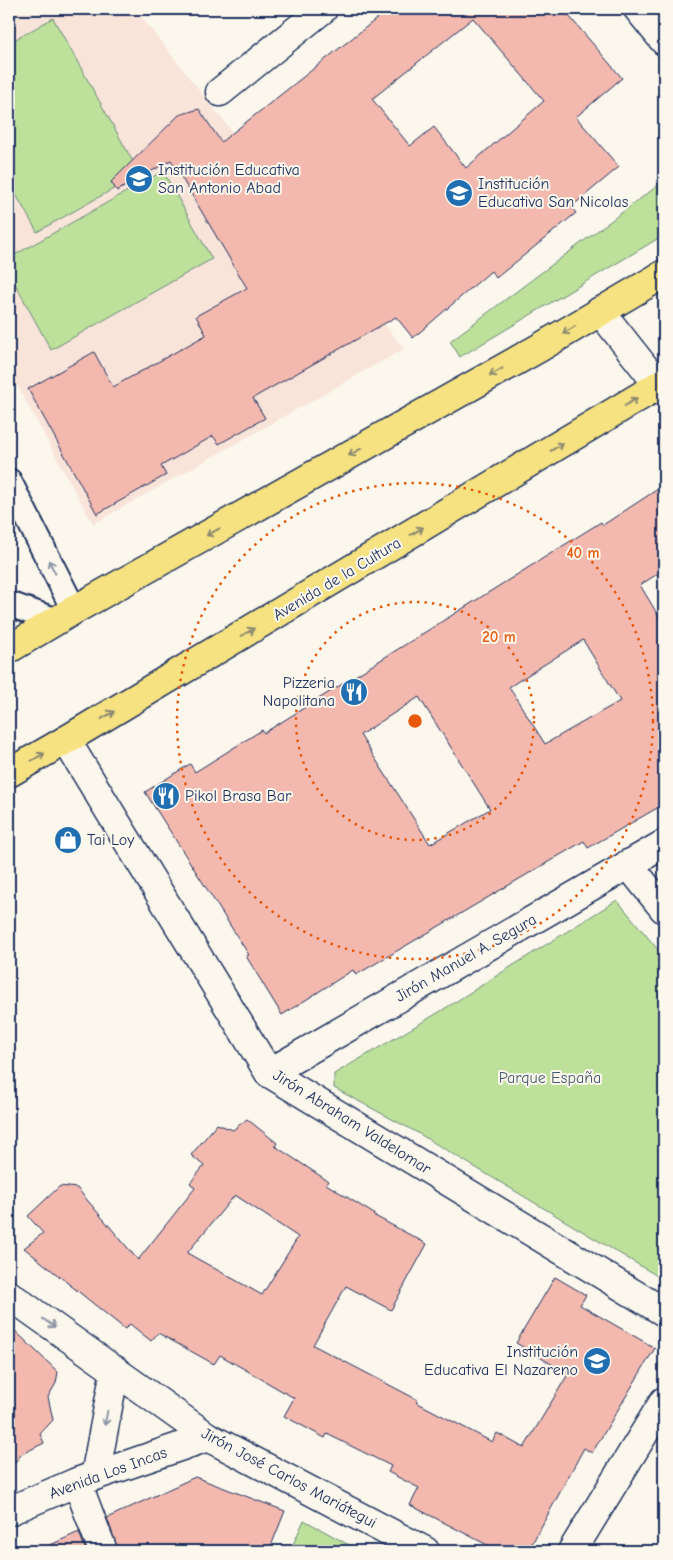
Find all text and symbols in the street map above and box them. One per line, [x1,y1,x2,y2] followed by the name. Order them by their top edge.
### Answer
[158,161,300,197] place label: Institución Educativa San Antonio Abad
[124,164,154,194] school or university icon: Institución Educativa San Antonio Abad
[478,175,629,211] place label: Institución Educativa San Nicolas
[444,178,474,208] school or university icon: Institución Educativa San Nicolas
[563,325,577,335] one-way arrow
[490,368,504,378] one-way arrow
[624,397,638,407] one-way arrow
[549,442,563,452] one-way arrow
[347,447,362,457] one-way arrow
[410,525,424,535] one-way arrow
[206,527,221,537] one-way arrow
[270,534,404,624] street label: Avenida de la Cultura
[567,544,600,562] text: 40 m
[47,560,56,575] one-way arrow
[240,626,254,636] one-way arrow
[482,628,516,646] text: 20 m
[263,674,335,710] place label: Pizzeria Napolitana
[339,677,369,707] restaurant icon: Pizzeria Napolitana
[101,710,115,720] one-way arrow
[406,712,424,730] centre of rings
[30,751,44,761] one-way arrow
[151,781,181,811] restaurant icon: Pikol Brasa Bar
[185,787,292,805] place label: Pikol Brasa Bar
[53,825,83,855] shop icon: Tai Loy
[87,831,135,849] place label: Tai Loy
[392,910,540,1006] street label: Jirón Manuel A. Segura
[270,1066,435,1178] street label: Jirón Abraham Valdelomar
[499,1069,601,1087] park label: Parque España
[41,1318,55,1328] one-way arrow
[424,1343,578,1379] place label: Institución Educativa El Nazareno
[582,1346,612,1376] school or university icon: Institución Educativa El Nazareno
[101,1410,110,1426] one-way arrow
[198,1424,380,1532] street label: Jirón José Carlos Mariátegui
[47,1443,170,1503] street label: Avenida Los Incas

